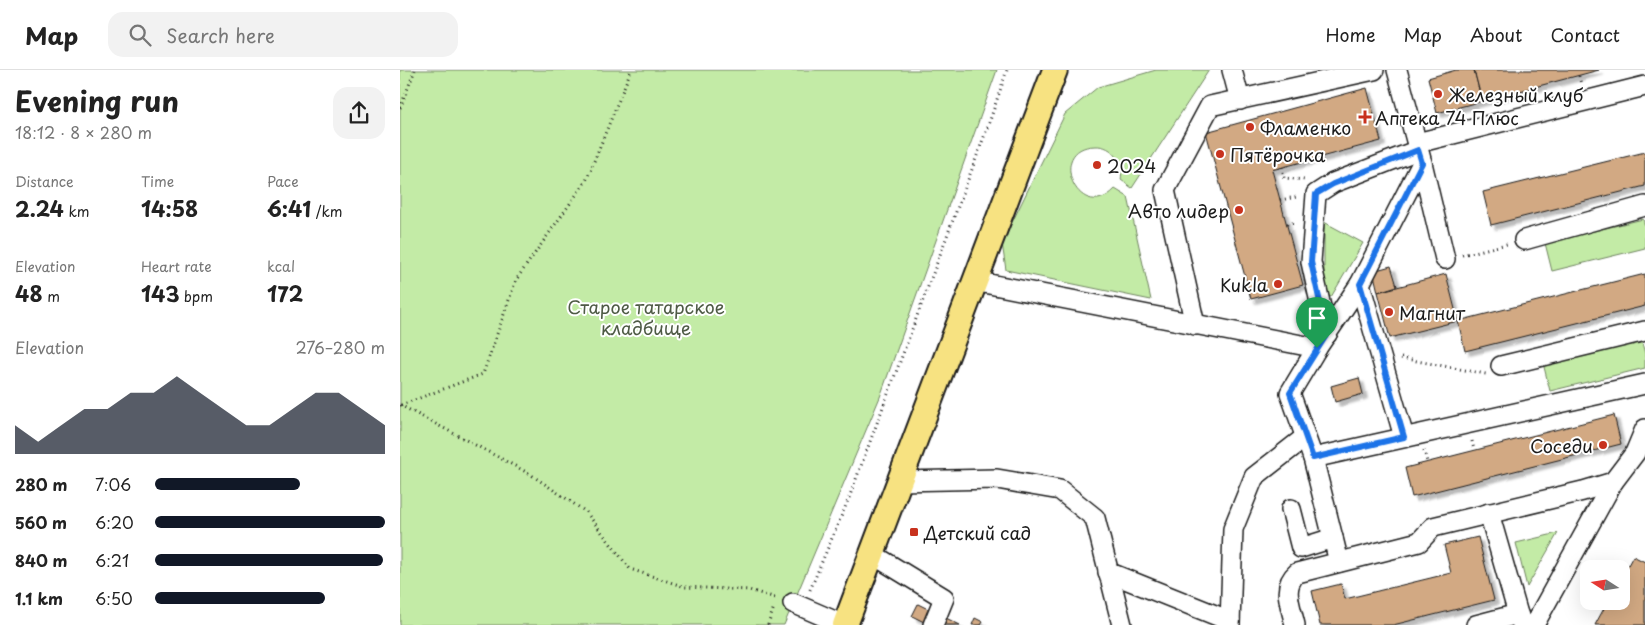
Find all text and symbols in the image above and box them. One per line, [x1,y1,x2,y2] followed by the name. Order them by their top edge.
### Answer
[108,12,458,57] search box
[25,17,78,53] text: Map
[126,21,154,49] icon: search
[166,21,275,49] text: Search here
[1325,21,1375,48] text: Home
[1403,21,1442,48] text: Map
[1470,21,1522,48] text: About
[1550,21,1620,48] text: Contact
[15,79,179,122] text: Evening run
[1448,81,1584,108] place label: Железный клуб
[333,87,385,139] button: share
[1432,88,1444,100] marker: Железный клуб
[1375,104,1519,131] place label: Аптека 74 Плюс
[1359,111,1371,123] marker: Аптека 74 Плюс
[1260,114,1351,141] place label: Фламенко
[15,120,152,144] text: 18:12 · 8 × 280 m
[1244,121,1256,133] marker: Фламенко
[1230,141,1326,168] place label: Пятёрочка
[1214,148,1226,160] marker: Пятёрочка
[1107,152,1156,179] place label: 2024
[1091,159,1103,171] marker: 2024
[15,171,74,192] text: Distance
[141,171,174,192] text: Time
[267,171,299,192] text: Pace
[15,192,64,224] text: 2.24
[141,192,198,224] text: 14:58
[267,192,311,224] text: 6:41
[1128,197,1229,224] place label: Авто лидер
[64,201,90,222] text: km
[311,201,343,222] text: /km
[1233,204,1245,216] marker: Авто лидер
[15,256,75,277] text: Elevation
[141,256,212,277] text: Heart rate
[267,256,295,277] text: kcal
[1220,271,1269,298] place label: Kukla
[15,277,43,309] text: 48
[141,277,179,309] text: 143
[267,277,303,309] text: 172
[1272,278,1284,290] marker: Kukla
[43,286,60,307] text: m
[179,286,213,307] text: bpm
[567,293,725,341] park label: Старое татарское кладбище
[1296,297,1338,348] pin
[1399,299,1466,326] place label: Магнит
[1303,304,1331,332] icon: arrive
[1383,306,1395,318] marker: Магнит
[15,335,84,359] text: Elevation
[295,335,385,359] text: 276–280 m
[1530,432,1593,459] place label: Соседи
[1597,439,1609,451] marker: Соседи
[15,472,67,496] text: 280 m
[95,472,131,496] text: 7:06
[15,510,67,534] text: 560 m
[95,510,134,534] text: 6:20
[923,519,1031,546] place label: Детский сад
[908,526,920,538] marker: Детский сад
[15,548,68,572] text: 840 m
[95,548,129,572] text: 6:21
[1580,560,1630,610] north arrow
[1580,560,1630,610] map controls
[15,586,63,610] text: 1.1 km
[95,586,133,610] text: 6:50

